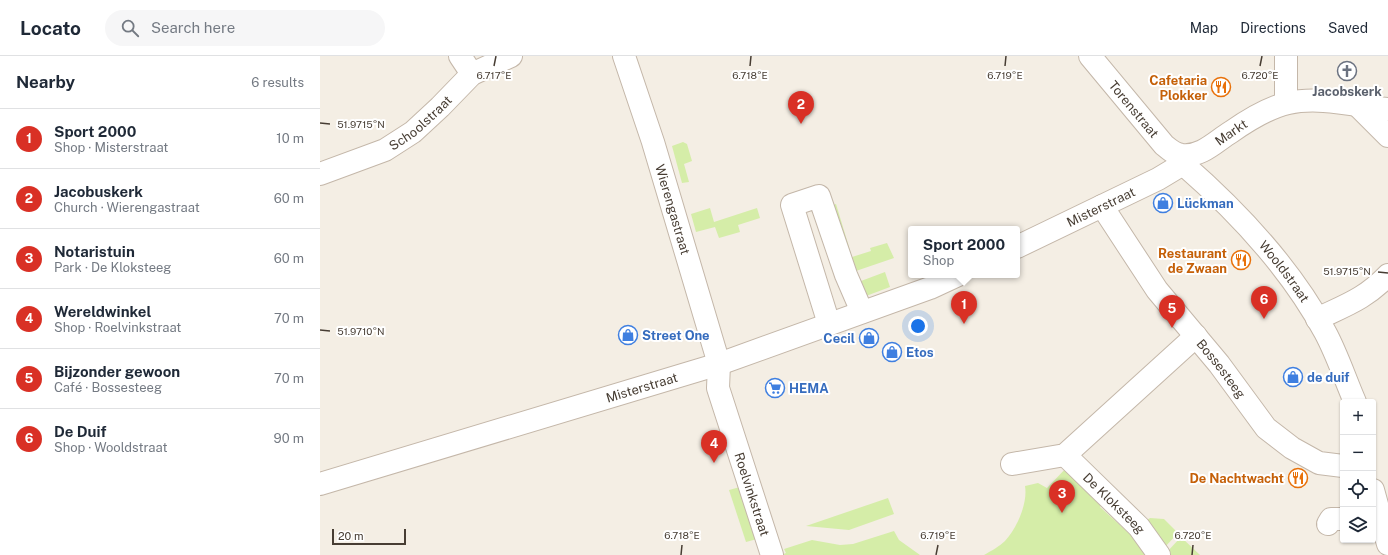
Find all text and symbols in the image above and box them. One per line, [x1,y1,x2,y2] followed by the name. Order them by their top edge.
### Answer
[105,10,385,46] search box
[20,17,81,39] text: Locato
[119,17,141,39] icon: search
[151,19,235,36] text: Search here
[1190,20,1218,36] text: Map
[1240,20,1306,36] text: Directions
[1328,20,1368,36] text: Saved
[1336,60,1358,82] church icon: Jacobskerk
[476,69,512,81] text: 6.717°E
[732,69,768,81] text: 6.718°E
[987,69,1023,81] text: 6.719°E
[1242,69,1278,81] text: 6.720°E
[16,72,75,92] text: Nearby
[1149,73,1208,103] place label: Cafetaria Plokker
[251,75,304,90] text: 6 results
[1210,76,1232,98] restaurant icon: Cafetaria Plokker
[1106,78,1162,141] street label: Torenstraat
[1312,84,1382,99] place label: Jacobskerk
[788,91,814,124] pin: 2
[386,92,455,153] street label: Schoolstraat
[1212,116,1250,148] street label: Markt
[337,118,385,130] text: 51.9715°N
[54,123,136,140] text: Sport 2000
[26,131,32,146] text: 1
[276,131,304,146] text: 10 m
[54,140,168,155] text: Shop · Misterstraat
[653,162,694,256] street label: Wierengastraat
[54,183,143,200] text: Jacobuskerk
[1064,184,1137,229] street label: Misterstraat
[25,191,33,206] text: 2
[274,191,304,206] text: 60 m
[1152,192,1174,214] shop icon: Lückman
[1177,196,1234,211] place label: Lückman
[54,200,200,215] text: Church · Wierengastraat
[908,226,1020,278] popup
[923,236,1005,253] text: Sport 2000
[1256,237,1313,305] street label: Wooldstraat
[54,243,135,260] text: Notaristuin
[1158,246,1227,276] place label: Restaurant de Zwaan
[1230,249,1252,271] restaurant icon: Restaurant de Zwaan
[25,251,33,266] text: 3
[274,251,304,266] text: 60 m
[923,253,954,268] text: Shop
[54,260,171,275] text: Park · De Kloksteeg
[1323,265,1371,277] text: 51.9715°N
[1251,286,1277,319] pin: 6
[951,291,977,324] pin: 1
[1159,295,1185,328] pin: 5
[54,303,151,320] text: Wereldwinkel
[25,311,33,326] text: 4
[274,311,304,326] text: 70 m
[908,316,928,336] your location
[54,320,181,335] text: Shop · Roelvinkstraat
[617,324,639,346] shop icon: Street One
[337,325,385,337] text: 51.9710°N
[858,327,880,349] shop icon: Cecil
[642,328,710,343] place label: Street One
[823,331,855,346] place label: Cecil
[1194,336,1249,401] street label: Bossesteeg
[881,341,903,363] shop icon: Etos
[906,345,934,360] place label: Etos
[54,363,180,380] text: Bijzonder gewoon
[1282,366,1304,388] shop icon: de duif
[604,369,679,405] street label: Misterstraat
[1307,370,1350,385] place label: de duif
[25,371,33,386] text: 5
[274,371,304,386] text: 70 m
[764,377,786,399] supermarket icon: HEMA
[54,380,162,395] text: Café · Bossesteeg
[789,381,829,396] place label: HEMA
[1340,399,1376,543] map controls
[1340,399,1376,435] button: +
[54,423,107,440] text: De Duif
[701,430,727,463] pin: 4
[25,431,33,446] text: 6
[274,431,304,446] text: 90 m
[1340,435,1376,471] button: −
[54,440,167,455] text: Shop · Wooldstraat
[732,450,773,538] street label: Roelvinkstraat
[1287,467,1309,489] restaurant icon: De Nachtwacht
[1080,470,1149,536] street label: De Kloksteeg
[1189,471,1284,486] place label: De Nachtwacht
[1340,471,1376,507] button: locate
[1049,480,1075,513] pin: 3
[1340,507,1376,543] button: layers
[332,527,406,546] scale bar
[664,529,700,541] text: 6.718°E
[920,529,956,541] text: 6.719°E
[1175,529,1211,541] text: 6.720°E
[338,530,363,542] text: 20 m

